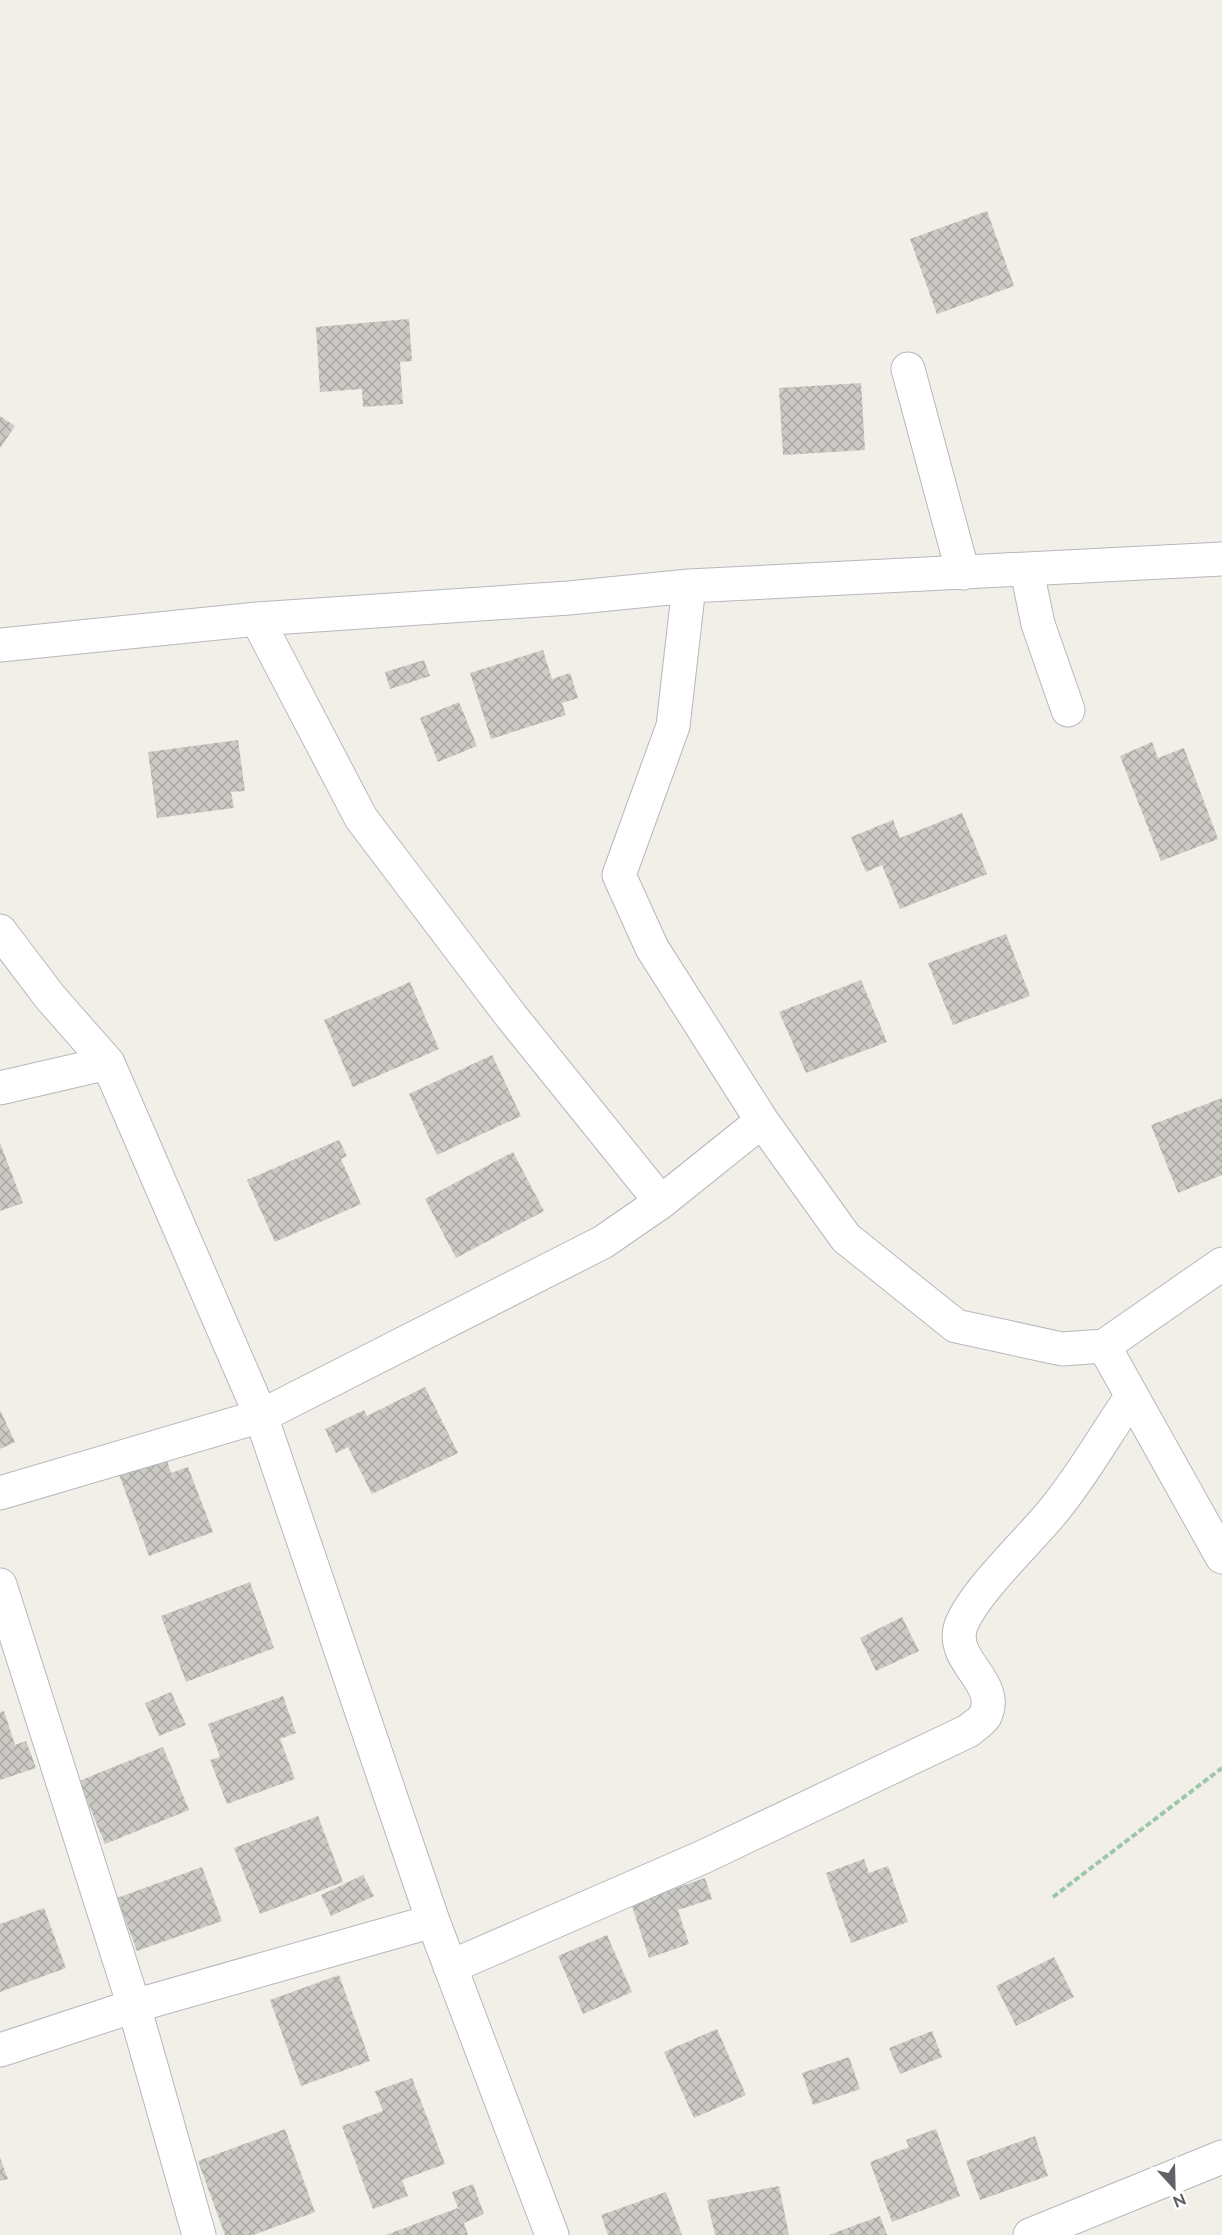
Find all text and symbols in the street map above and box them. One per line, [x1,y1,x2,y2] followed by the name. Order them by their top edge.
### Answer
[1144,2157,1204,2217] north arrow
[1170,2189,1189,2212] text: N

